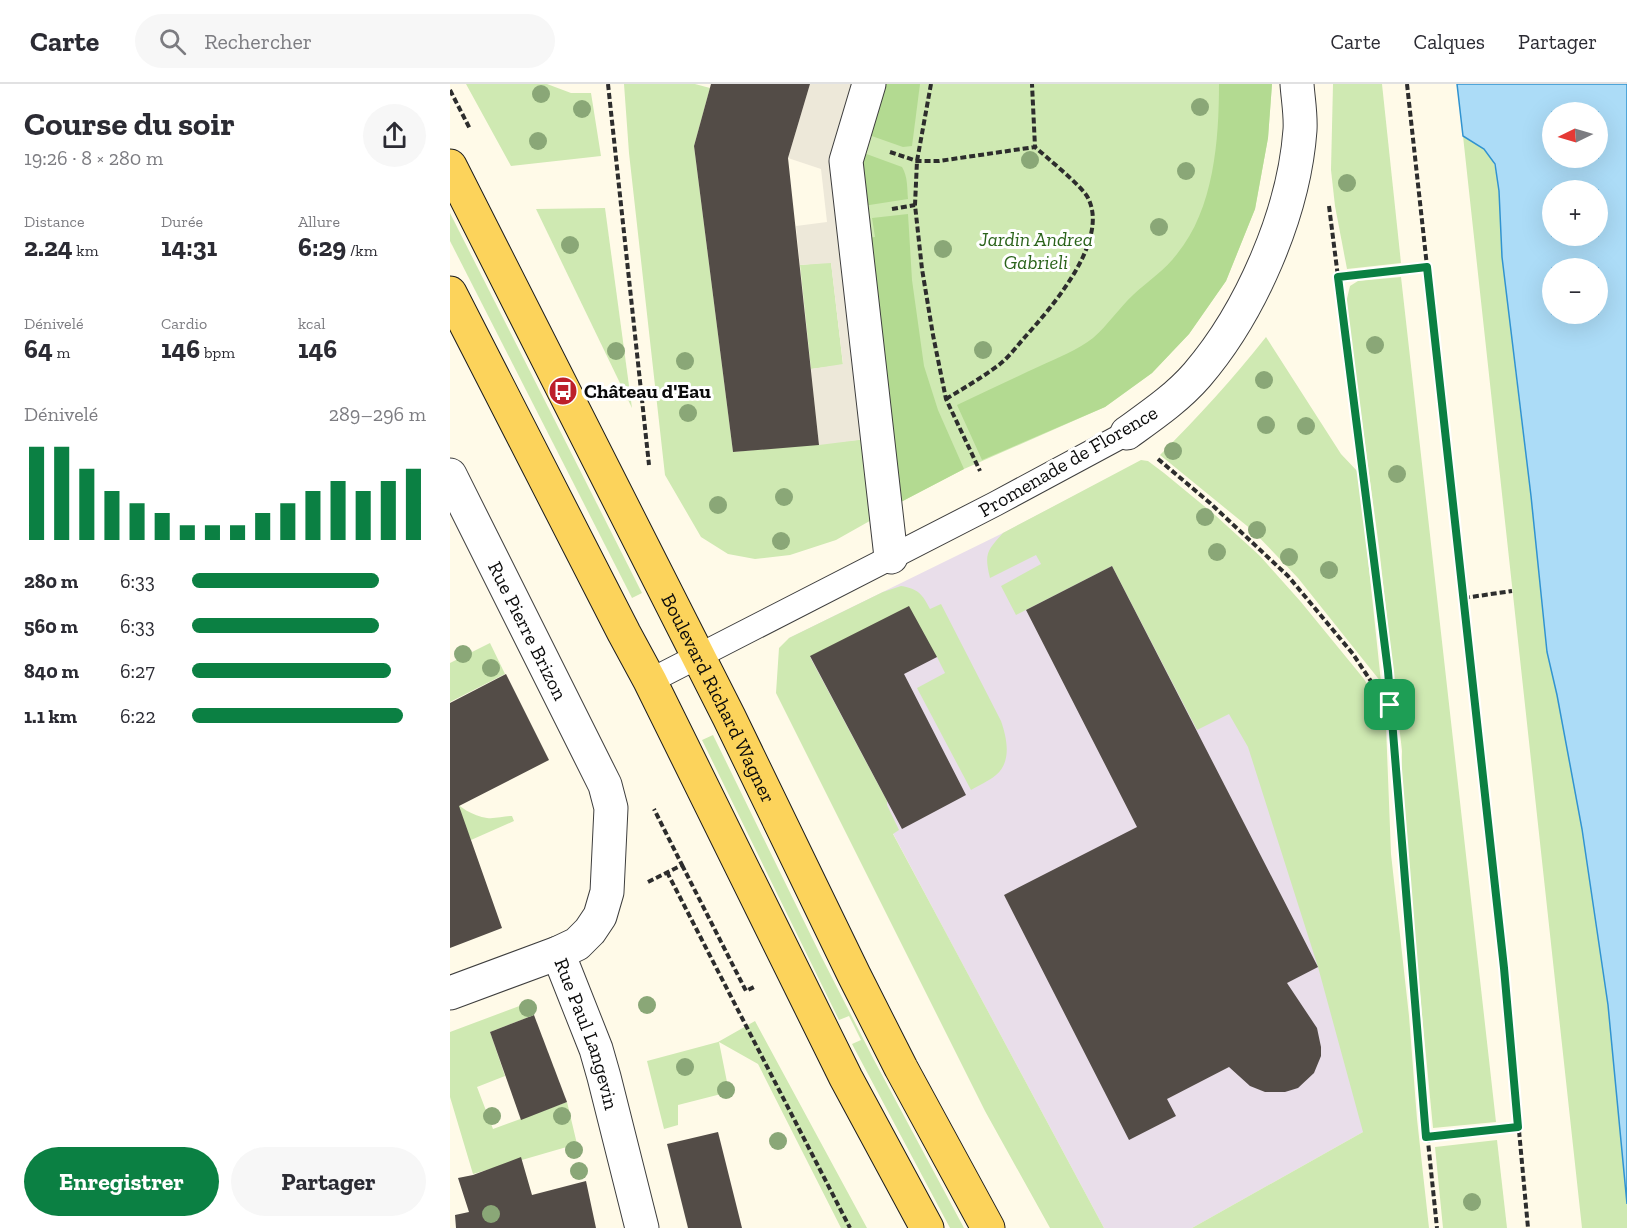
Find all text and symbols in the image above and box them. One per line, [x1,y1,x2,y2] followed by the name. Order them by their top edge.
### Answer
[135,14,555,68] search box
[30,25,99,58] text: Carte
[156,25,189,58] icon: search
[204,28,312,55] text: Rechercher
[1330,29,1381,54] text: Carte
[1414,29,1485,54] text: Calques
[1518,29,1597,54] text: Partager
[1542,102,1608,168] north arrow
[1542,102,1608,324] map controls
[24,104,235,143] text: Course du soir
[363,104,426,167] button: share
[24,146,163,170] text: 19:26 · 8 × 280 m
[1542,180,1608,246] button: +
[24,212,85,231] text: Distance
[161,212,203,231] text: Durée
[298,212,340,231] text: Allure
[978,227,1093,274] park label: Jardin Andrea Gabrieli
[24,231,73,263] text: 2.24
[161,231,217,263] text: 14:31
[298,231,346,263] text: 6:29
[73,241,98,260] text: km
[346,241,377,260] text: /km
[1542,258,1608,324] button: −
[24,314,83,333] text: Dénivelé
[161,314,207,333] text: Cardio
[298,314,325,333] text: kcal
[24,333,53,365] text: 64
[161,333,200,365] text: 146
[298,333,337,365] text: 146
[53,343,70,362] text: m
[200,343,235,362] text: bpm
[547,375,579,407] bus stop icon: Château d'Eau
[584,379,711,403] place label: Château d'Eau
[974,400,1162,522] street label: Promenade de Florence
[24,402,98,426] text: Dénivelé
[329,402,426,426] text: 289–296 m
[483,557,573,704] street label: Rue Pierre Brizon
[24,569,78,593] text: 280 m
[120,569,155,593] text: 6:33
[656,589,781,807] street label: Boulevard Richard Wagner
[24,614,78,638] text: 560 m
[120,614,155,638] text: 6:33
[24,659,79,683] text: 840 m
[120,659,155,683] text: 6:27
[1364,679,1415,730] pin
[1373,688,1406,721] icon: arrive
[24,704,77,728] text: 1.1 km
[120,704,156,728] text: 6:22
[549,955,624,1113] street label: Rue Paul Langevin
[24,1147,219,1216] button: Enregistrer
[231,1147,426,1216] button: Partager

